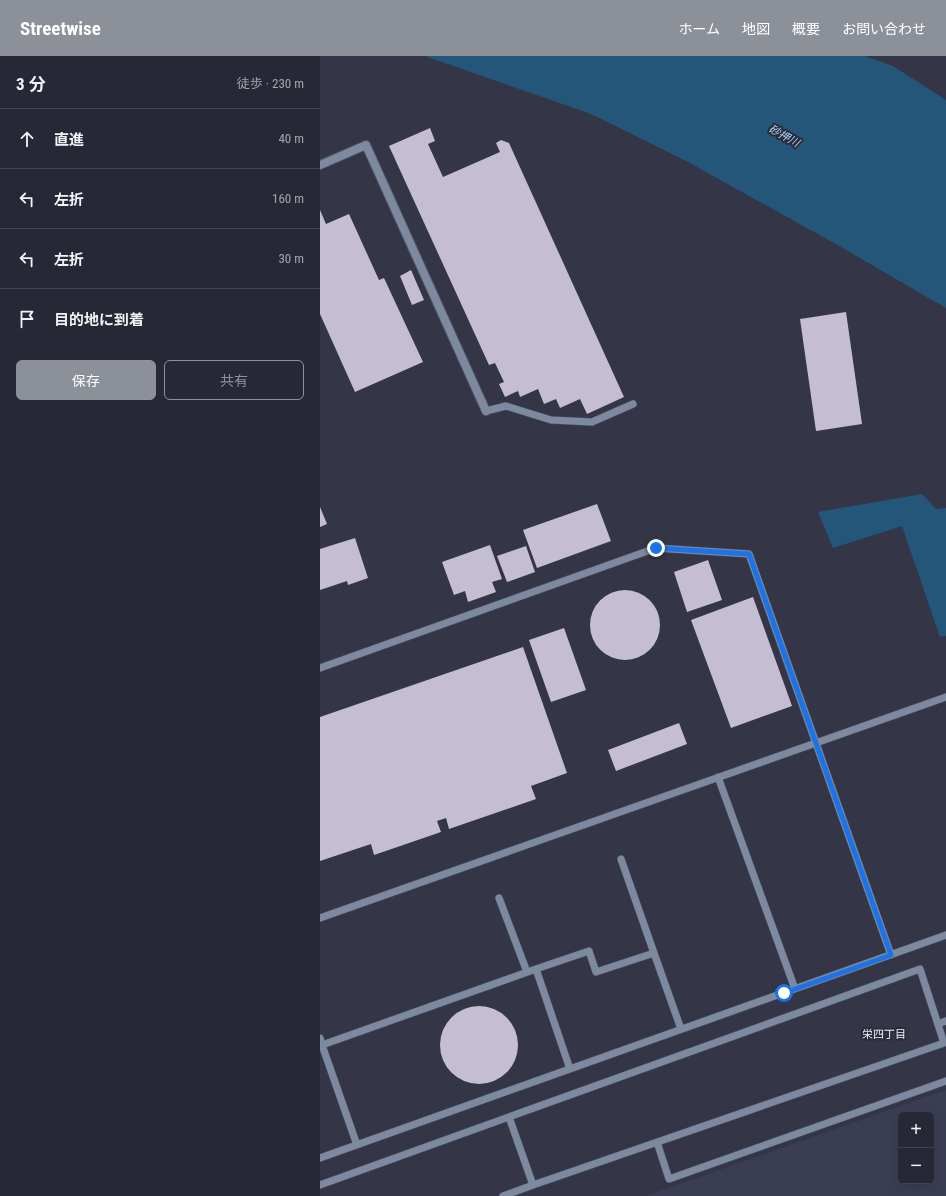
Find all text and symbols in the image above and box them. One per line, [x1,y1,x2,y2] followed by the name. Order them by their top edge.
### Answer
[20,17,101,40] text: Streetwise
[678,21,720,37] text: ホーム
[742,21,770,37] text: 地図
[792,21,820,37] text: 概要
[842,21,926,37] text: お問い合わせ
[16,74,46,94] text: 3 分
[237,76,304,91] text: 徒歩 · 230 m
[766,122,802,150] water label: 砂押川
[16,128,38,150] icon: ahead
[54,131,84,149] text: 直進
[278,131,304,146] text: 40 m
[16,188,38,210] icon: left
[54,191,84,209] text: 左折
[272,191,304,206] text: 160 m
[16,248,38,270] icon: left
[54,251,84,269] text: 左折
[278,251,304,266] text: 30 m
[16,308,38,330] icon: arrive
[54,311,144,329] text: 目的地に到着
[16,360,156,400] button: 保存
[164,360,304,400] button: 共有
[647,539,665,557] route end
[775,984,793,1002] route start
[862,1028,906,1041] district label: 栄四丁目
[898,1112,934,1184] map controls
[898,1112,934,1148] button: +
[898,1148,934,1184] button: −

